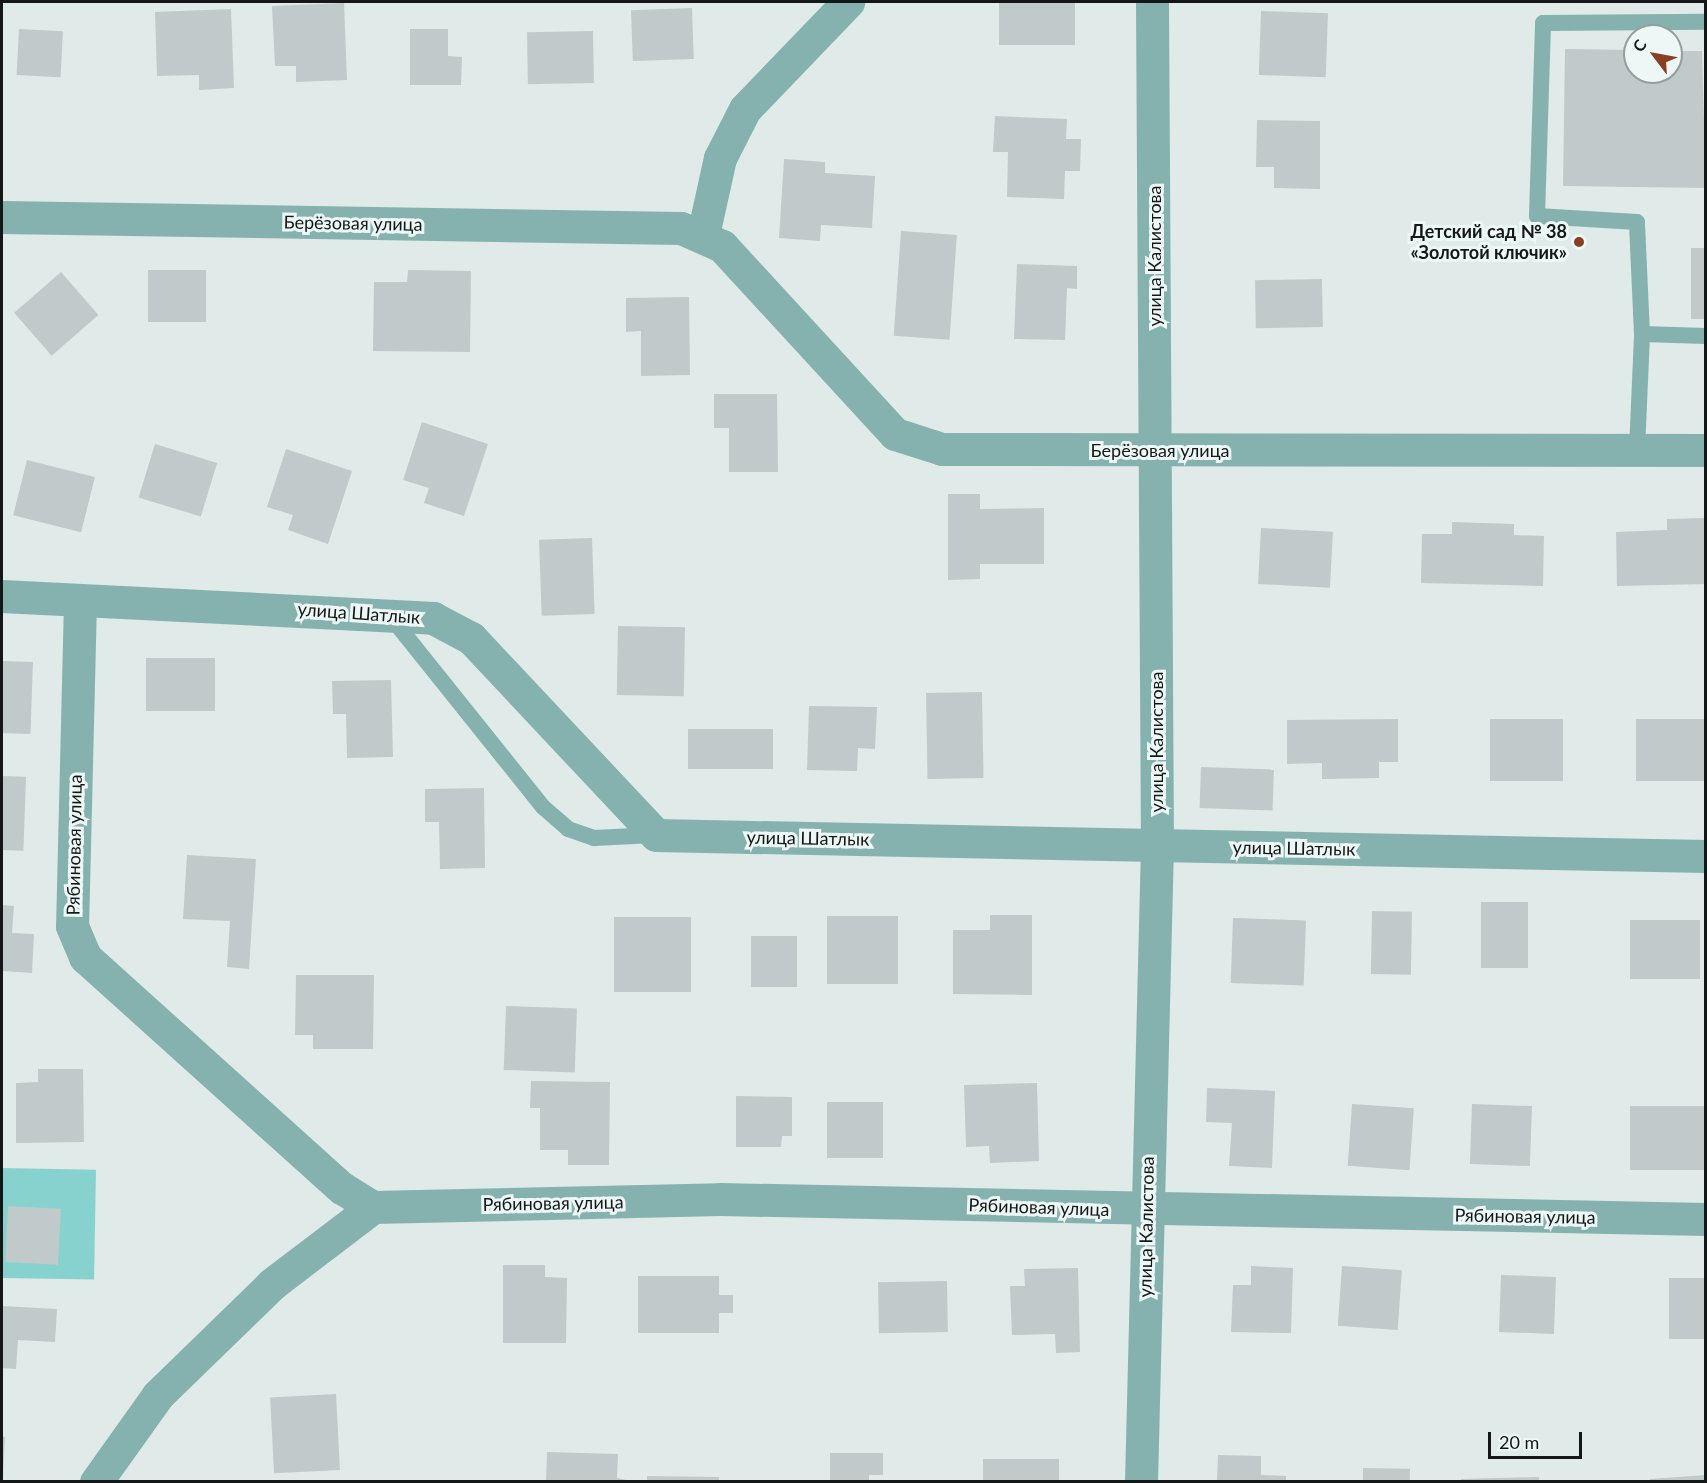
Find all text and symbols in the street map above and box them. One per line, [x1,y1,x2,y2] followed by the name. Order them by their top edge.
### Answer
[1623,24,1683,84] north arrow
[1628,36,1650,55] text: С
[1143,186,1165,326] street label: улица Калистова
[283,211,423,235] street label: Берёзовая улица
[1410,221,1567,264] place label: Детский сад № 38 «Золотой ключик»
[1572,235,1586,249] marker: Детский сад № 38 «Золотой ключик»
[1090,439,1230,461] street label: Берёзовая улица
[297,598,421,628] street label: улица Шатлык
[1145,672,1167,812] street label: улица Калистова
[62,774,86,916] street label: Рябиновая улица
[746,826,870,850] street label: улица Шатлык
[1232,836,1356,860] street label: улица Шатлык
[1134,1156,1158,1298] street label: улица Калистова
[482,1191,624,1215] street label: Рябиновая улица
[968,1194,1110,1220] street label: Рябиновая улица
[1454,1204,1596,1228] street label: Рябиновая улица
[1491,1420,1586,1458] scale bar
[1499,1431,1539,1453] text: 20 m

